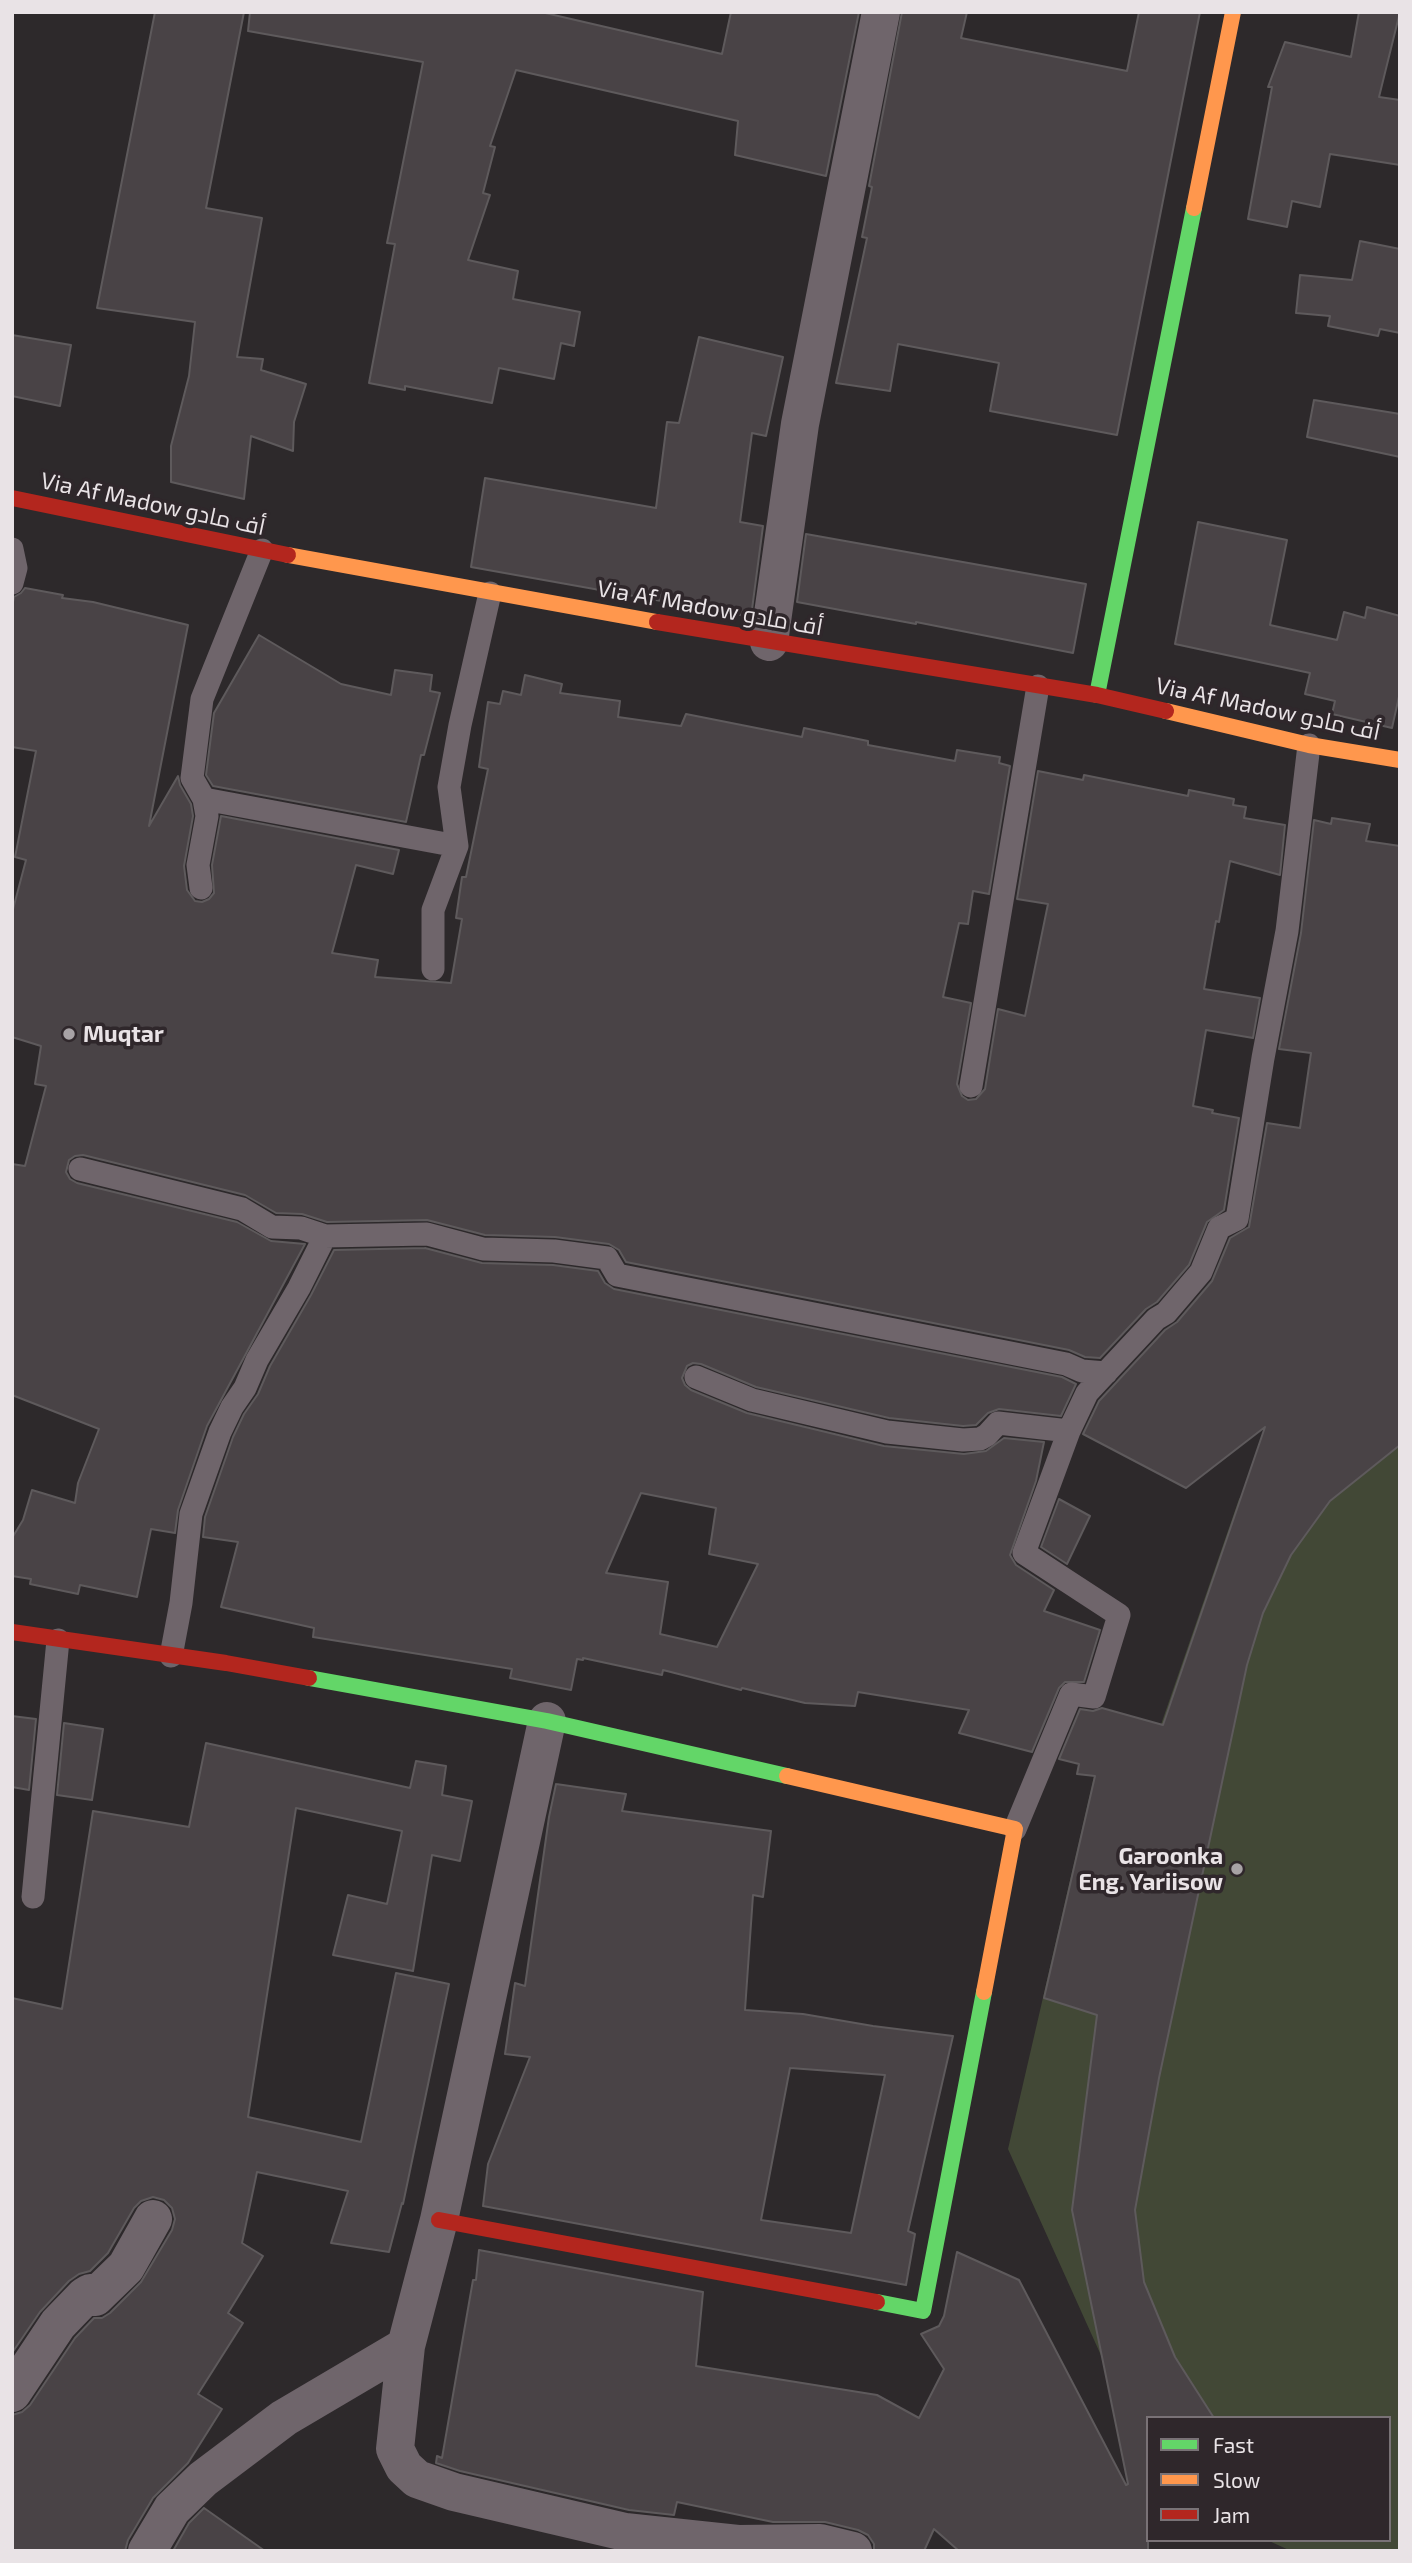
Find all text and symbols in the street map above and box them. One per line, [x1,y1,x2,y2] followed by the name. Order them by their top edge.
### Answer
[38,467,268,541] street label: Via Af Madow أف مادو
[595,575,825,641] street label: Via Af Madow أف مادو
[1153,672,1383,746] street label: Via Af Madow أف مادو
[83,1020,164,1048] place label: Muqtar
[61,1026,77,1042] marker: Muqtar
[1078,1842,1223,1896] place label: Garoonka Eng. Yariisow
[1229,1861,1245,1877] marker: Garoonka Eng. Yariisow
[1146,2416,1391,2542] legend
[1213,2432,1254,2457] text: Fast
[1213,2467,1260,2492] text: Slow
[1213,2502,1250,2527] text: Jam

